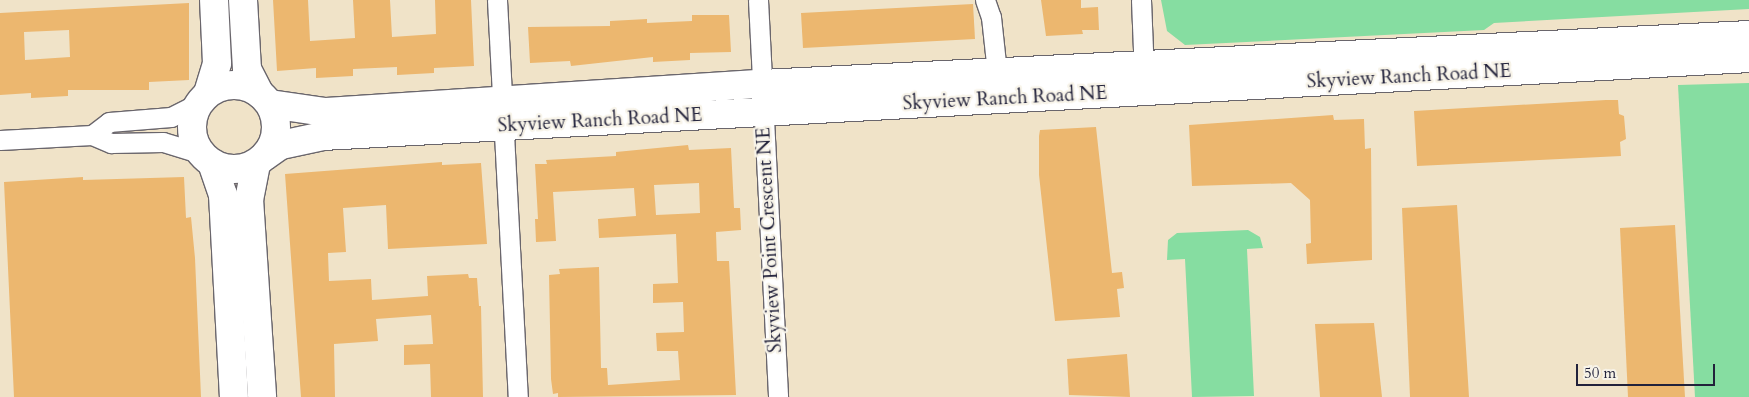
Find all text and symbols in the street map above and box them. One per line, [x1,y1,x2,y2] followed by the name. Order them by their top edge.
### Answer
[1306,60,1512,94] street label: Skyview Ranch Road NE
[902,82,1108,116] street label: Skyview Ranch Road NE
[497,104,703,138] street label: Skyview Ranch Road NE
[753,127,787,353] street label: Skyview Point Crescent NE
[1579,354,1718,386] scale bar
[1584,363,1616,383] text: 50 m

